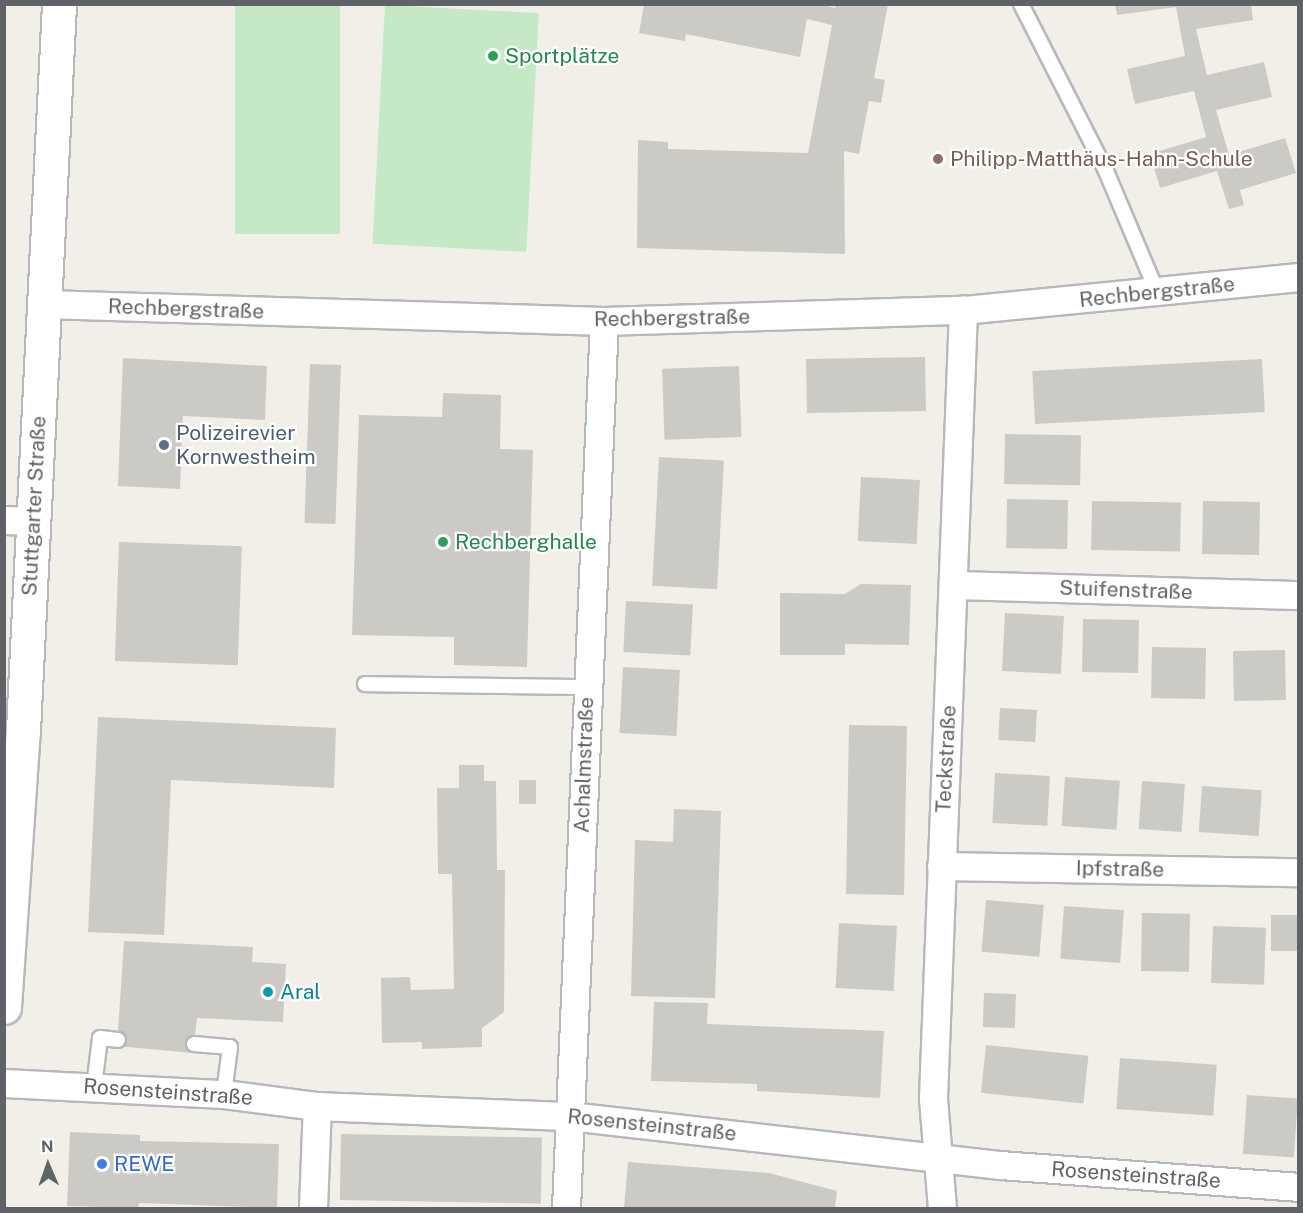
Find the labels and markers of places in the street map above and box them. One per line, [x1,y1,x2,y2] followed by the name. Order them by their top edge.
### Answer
[505,43,619,69] place label: Sportplätze
[486,49,500,63] marker: Sportplätze
[950,146,1253,172] place label: Philipp-Matthäus-Hahn-Schule
[931,152,945,166] marker: Philipp-Matthäus-Hahn-Schule
[176,420,316,470] place label: Polizeirevier Kornwestheim
[157,438,171,452] marker: Polizeirevier Kornwestheim
[455,529,597,555] place label: Rechberghalle
[436,535,450,549] marker: Rechberghalle
[280,979,321,1005] place label: Aral
[261,985,275,999] marker: Aral
[114,1151,174,1177] place label: REWE
[95,1157,109,1171] marker: REWE

